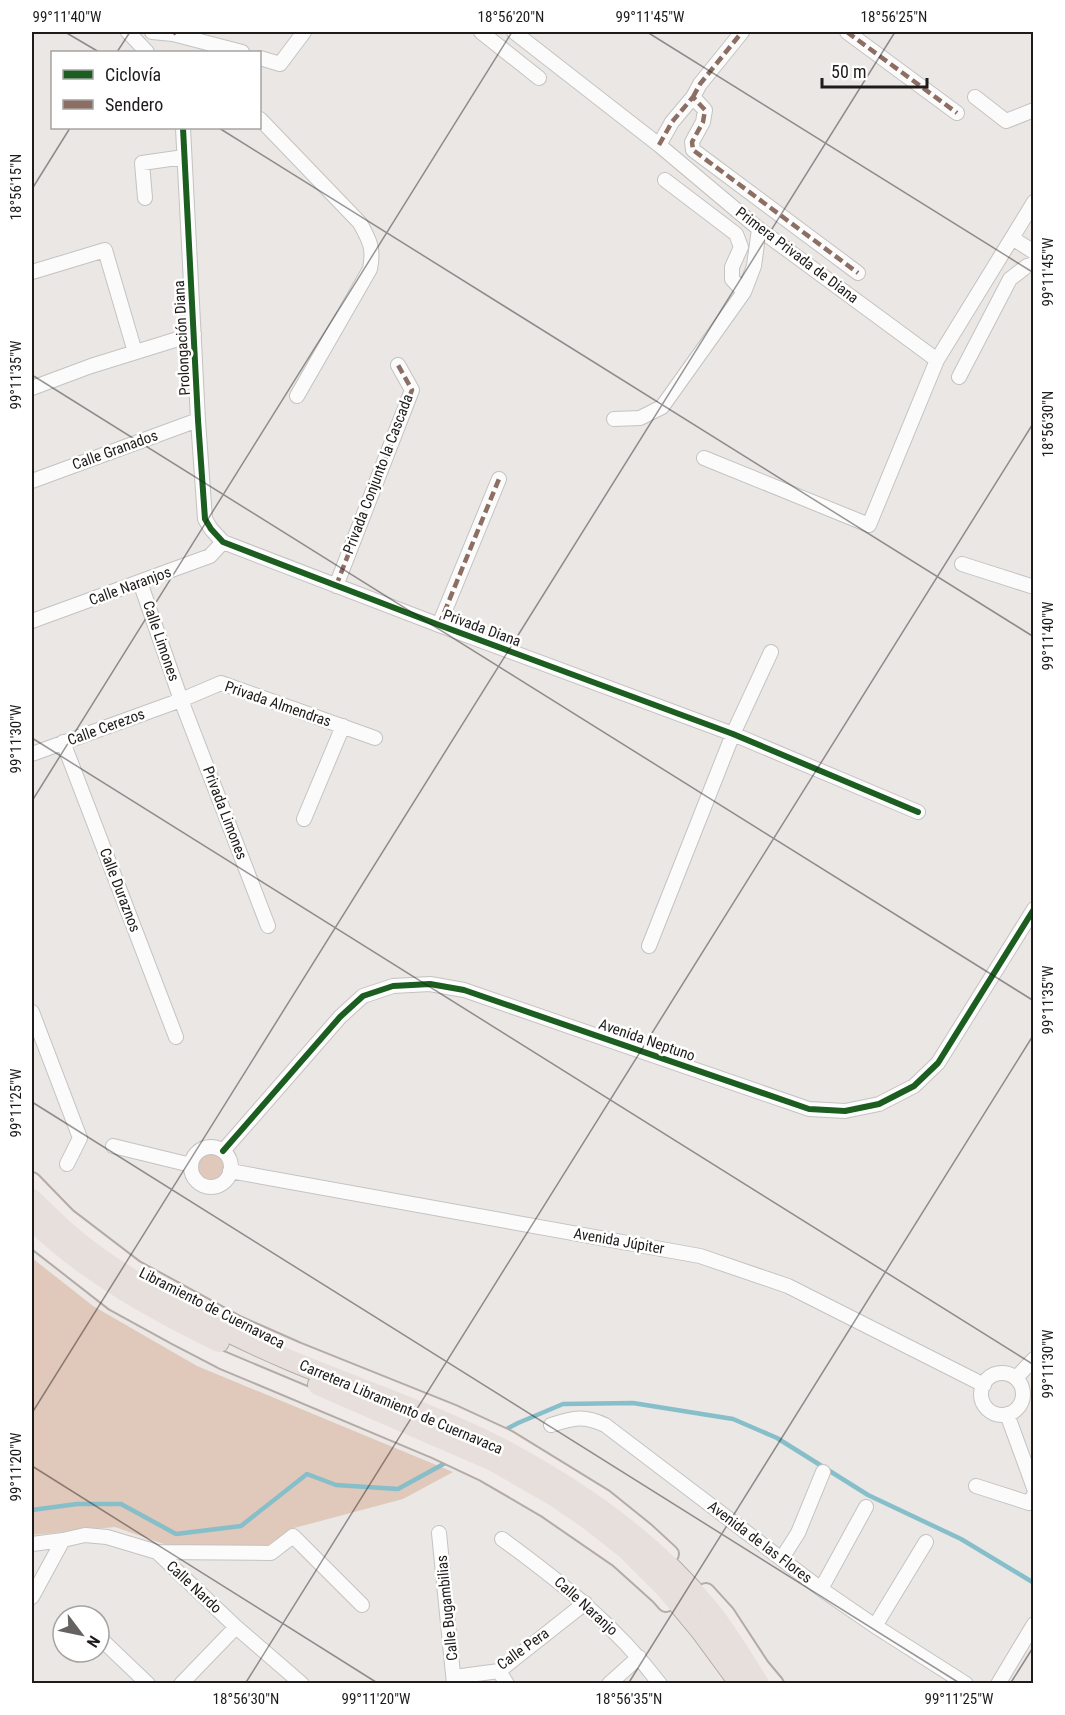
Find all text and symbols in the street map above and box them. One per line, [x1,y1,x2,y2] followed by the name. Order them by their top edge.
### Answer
[33,8,102,26] text: 99°11'40"W
[478,8,544,26] text: 18°56'20"N
[616,8,685,26] text: 99°11'45"W
[861,8,927,26] text: 18°56'25"N
[51,51,261,129] legend
[822,51,927,89] scale bar
[831,61,866,82] text: 50 m
[105,64,161,85] text: Ciclovía
[105,94,163,115] text: Sendero
[7,154,25,220] text: 18°56'15"N
[732,203,862,307] street label: Primera Privada de Diana
[1039,237,1057,306] text: 99°11'45"W
[170,280,194,396] street label: Prolongación Diana
[7,340,25,409] text: 99°11'35"W
[1039,391,1057,457] text: 18°56'30"N
[339,392,417,556] street label: Privada Conjunto la Cascada
[70,426,160,474] street label: Calle Granados
[87,563,174,609] street label: Calle Naranjos
[139,599,183,684] street label: Calle Limones
[1039,601,1057,670] text: 99°11'40"W
[441,606,523,650] street label: Privada Diana
[222,677,334,731] street label: Privada Almendras
[7,704,25,773] text: 99°11'30"W
[65,705,147,749] street label: Calle Cerezos
[199,764,251,862] street label: Privada Limones
[96,845,144,935] street label: Calle Duraznos
[1039,965,1057,1034] text: 99°11'35"W
[596,1015,698,1065] street label: Avenida Neptuno
[7,1068,25,1137] text: 99°11'25"W
[572,1224,666,1258] street label: Avenida Júpiter
[136,1263,288,1353] street label: Libramiento de Cuernavaca
[1039,1329,1057,1398] text: 99°11'30"W
[297,1356,505,1458] street label: Carretera Libramiento de Cuernavaca
[7,1432,25,1501] text: 99°11'20"W
[704,1497,816,1587] street label: Avenida de las Flores
[432,1554,461,1662] street label: Calle Bugambilias
[163,1557,225,1617] street label: Calle Nardo
[551,1573,621,1639] street label: Calle Naranjo
[51,1604,111,1664] north arrow
[494,1624,552,1674] street label: Calle Pera
[83,1632,104,1651] text: N
[213,1690,279,1708] text: 18°56'30"N
[342,1690,411,1708] text: 99°11'20"W
[596,1690,662,1708] text: 18°56'35"N
[925,1690,994,1708] text: 99°11'25"W

